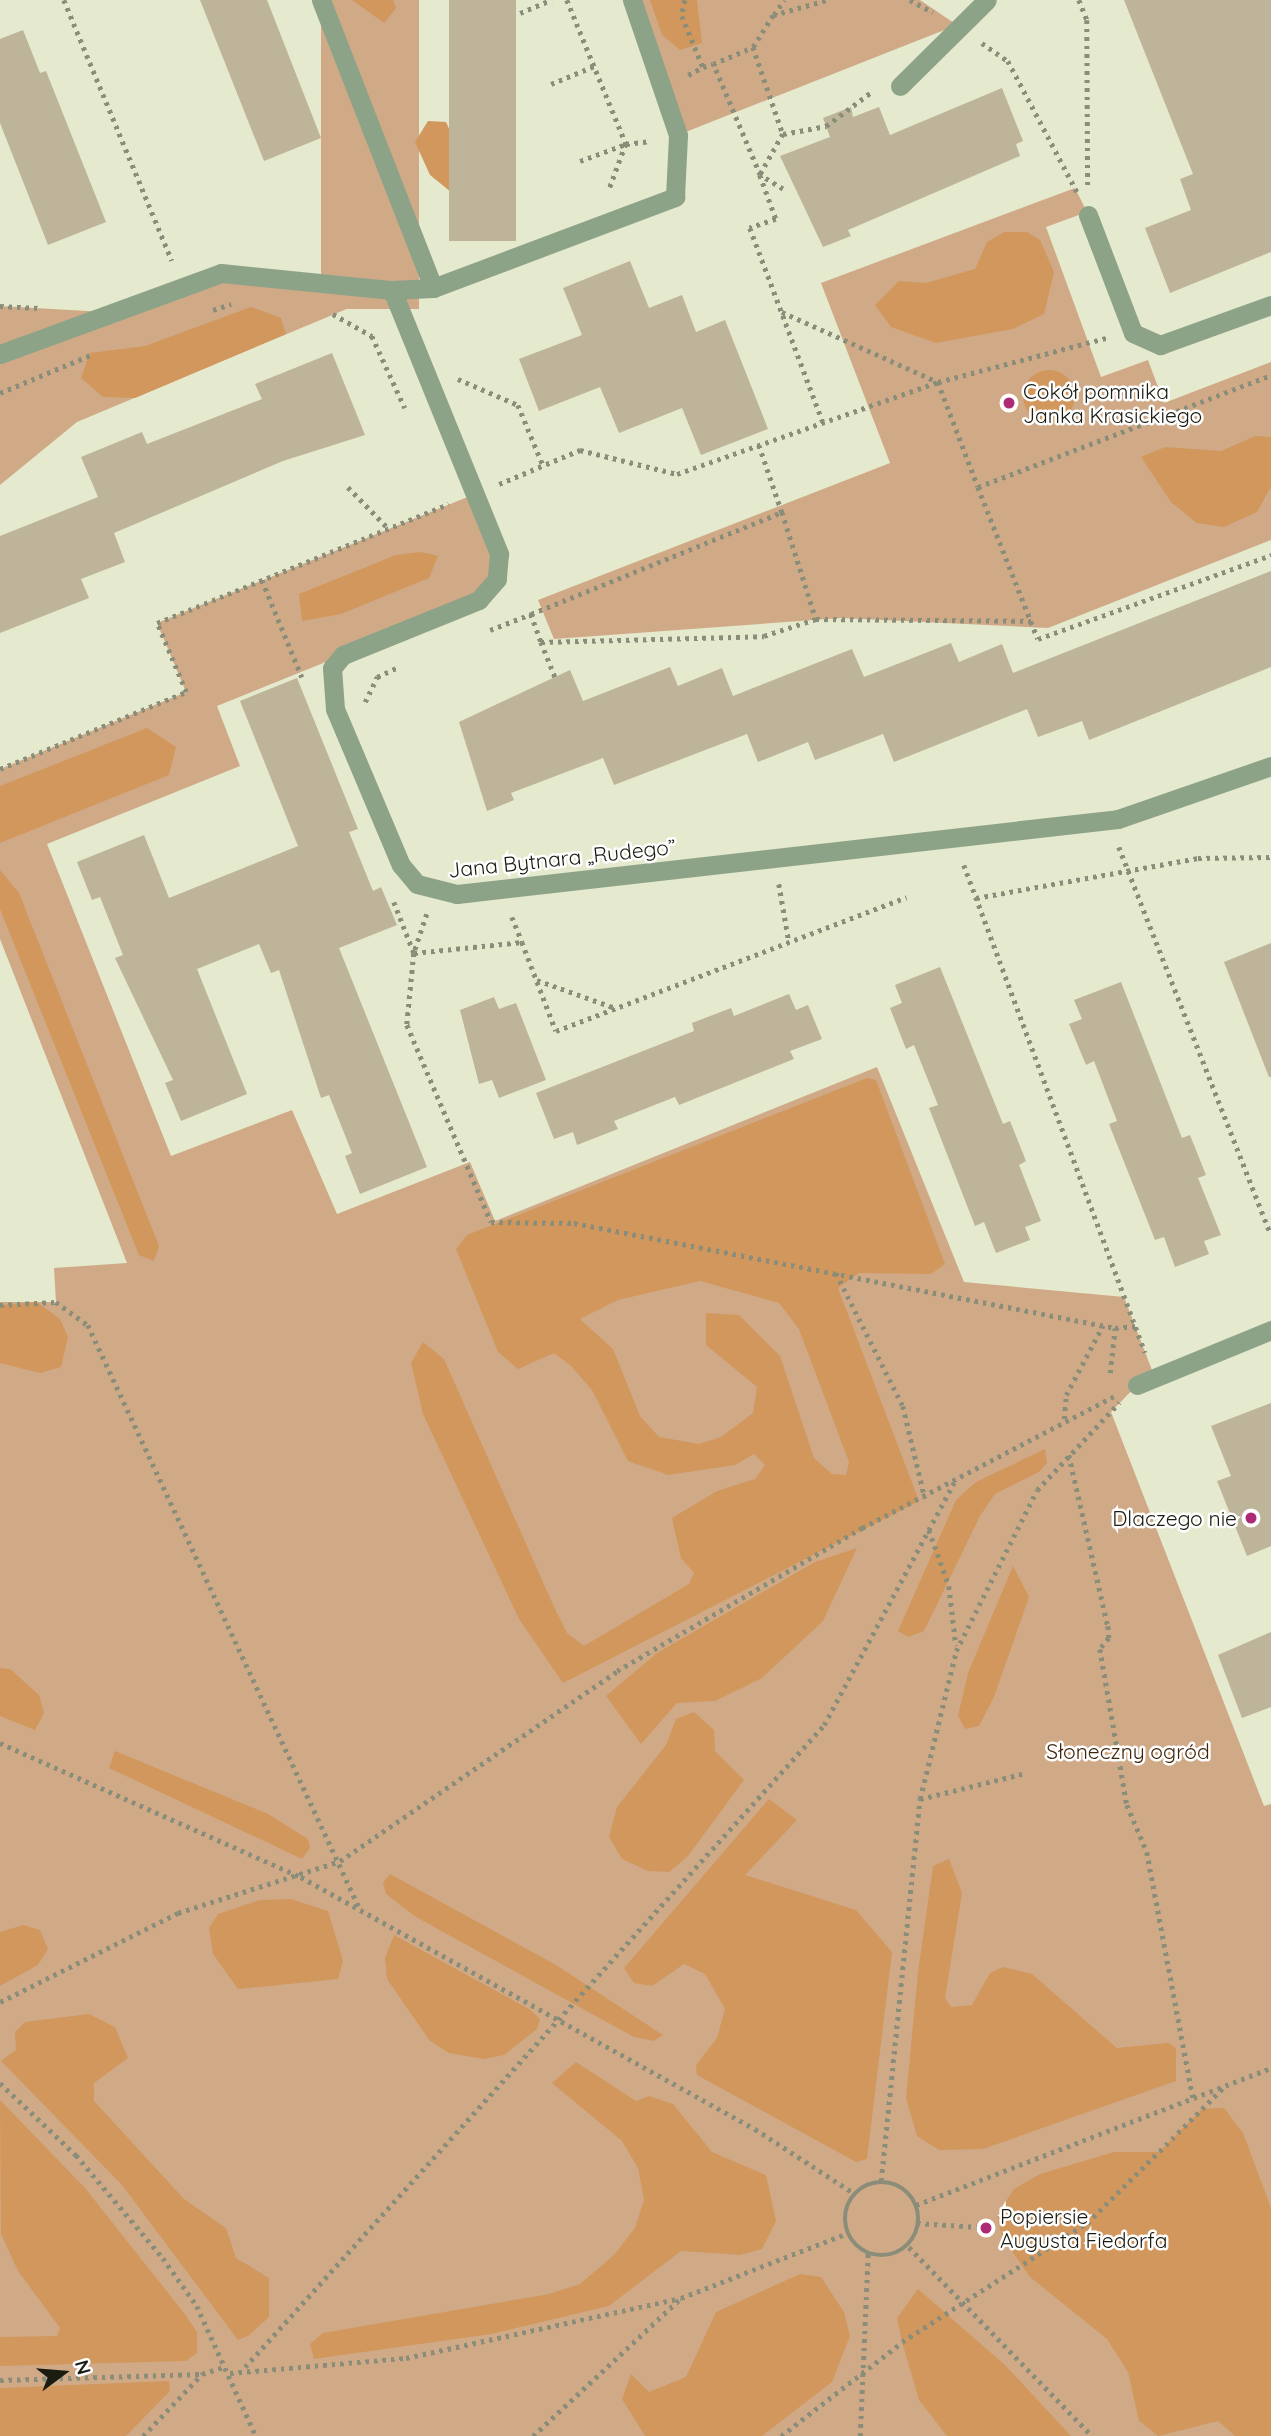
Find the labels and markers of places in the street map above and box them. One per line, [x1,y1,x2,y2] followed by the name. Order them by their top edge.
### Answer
[1023,378,1202,428] place label: Cokół pomnika Janka Krasickiego
[1001,395,1017,411] marker: Cokół pomnika Janka Krasickiego
[1112,1505,1237,1531] place label: Dlaczego nie
[1243,1510,1259,1526] marker: Dlaczego nie
[1000,2203,1167,2253] place label: Popiersie Augusta Fiedorfa
[978,2220,994,2236] marker: Popiersie Augusta Fiedorfa

